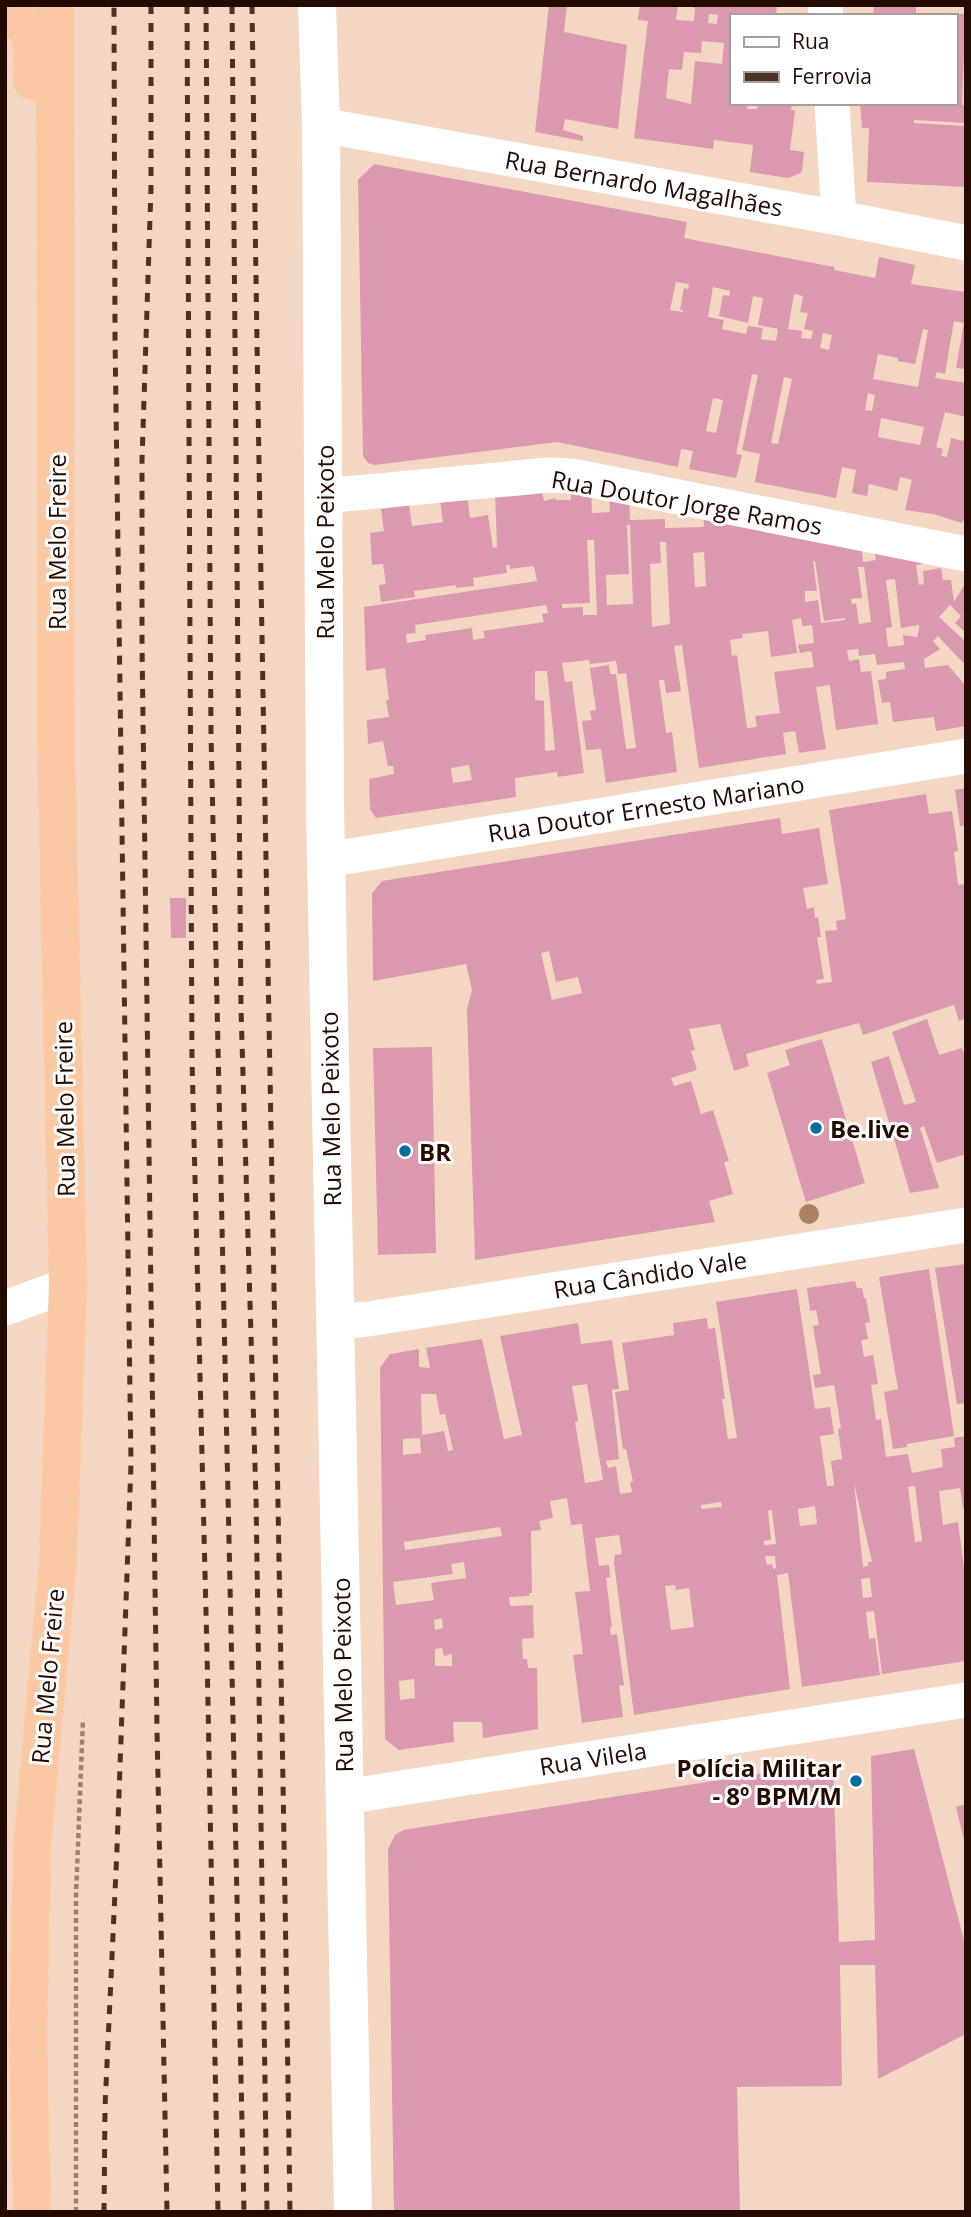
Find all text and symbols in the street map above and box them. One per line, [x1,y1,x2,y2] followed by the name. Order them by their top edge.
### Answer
[730,14,957,105] legend
[792,27,830,55] text: Rua
[792,62,872,90] text: Ferrovia
[503,142,785,224] street label: Rua Bernardo Magalhães
[308,445,341,639] street label: Rua Melo Peixoto
[40,454,73,630] street label: Rua Melo Freire
[549,462,825,542] street label: Rua Doutor Jorge Ramos
[485,767,807,849] street label: Rua Doutor Ernesto Mariano
[312,1011,348,1207] street label: Rua Melo Peixoto
[46,1021,82,1197] street label: Rua Melo Freire
[830,1112,910,1145] place label: Be.live
[808,1120,824,1136] marker: Be.live
[419,1135,451,1168] place label: BR
[397,1143,413,1159] marker: BR
[551,1242,749,1306] street label: Rua Cândido Vale
[324,1577,360,1773] street label: Rua Melo Peixoto
[23,1587,71,1765] street label: Rua Melo Freire
[537,1733,649,1783] street label: Rua Vilela
[677,1751,842,1812] place label: Polícia Militar - 8º BPM/M
[848,1773,864,1789] marker: Polícia Militar - 8º BPM/M

